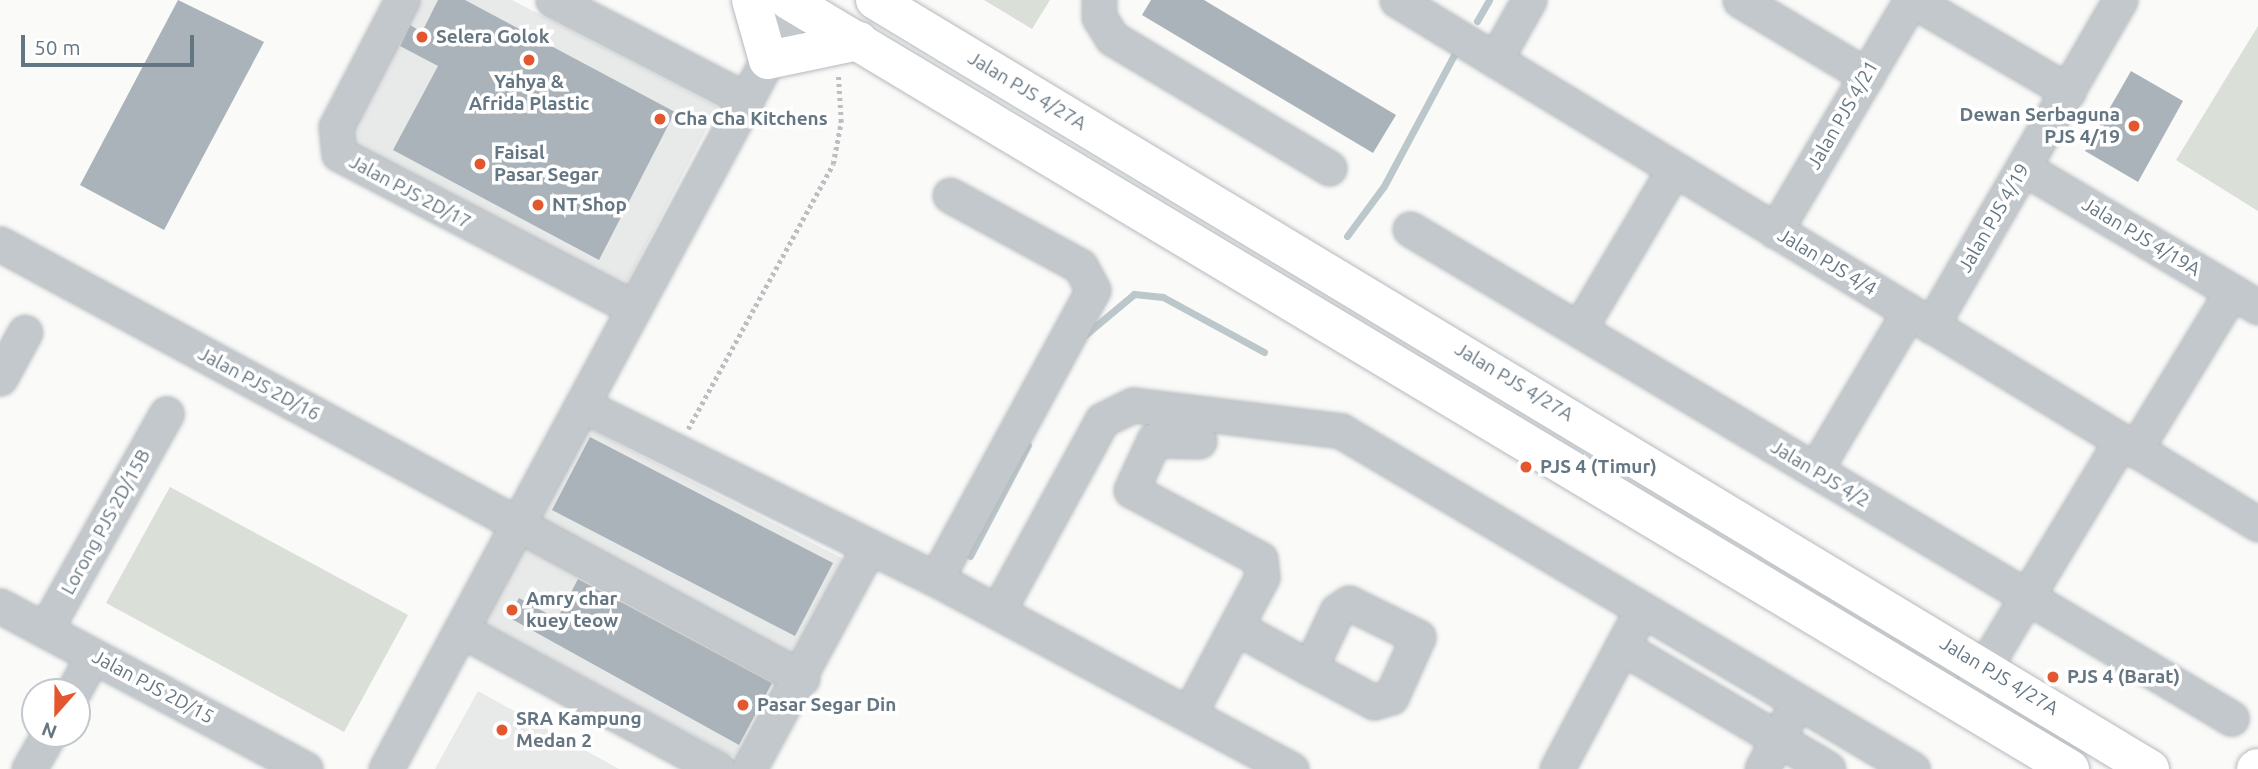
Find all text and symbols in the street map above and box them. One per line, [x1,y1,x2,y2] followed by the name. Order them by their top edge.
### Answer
[24,21,198,65] scale bar
[436,26,549,48] place label: Selera Golok
[414,29,430,45] marker: Selera Golok
[34,35,81,59] text: 50 m
[964,47,1090,135] street label: Jalan PJS 4/27A
[521,52,537,68] marker: Yahya & Afrida Plastic
[1803,57,1883,173] street label: Jalan PJS 4/21
[469,71,589,115] place label: Yahya & Afrida Plastic
[1960,104,2120,148] place label: Dewan Serbaguna PJS 4/19
[674,108,828,130] place label: Cha Cha Kitchens
[652,111,668,127] marker: Cha Cha Kitchens
[2126,118,2142,134] marker: Dewan Serbaguna PJS 4/19
[494,142,599,186] place label: Faisal Pasar Segar
[345,150,475,234] street label: Jalan PJS 2D/17
[472,156,488,172] marker: Faisal Pasar Segar
[1954,160,2034,276] street label: Jalan PJS 4/19
[2078,193,2204,281] street label: Jalan PJS 4/19A
[552,194,627,216] place label: NT Shop
[530,197,546,213] marker: NT Shop
[1774,224,1880,300] street label: Jalan PJS 4/4
[1451,338,1577,426] street label: Jalan PJS 4/27A
[194,342,324,426] street label: Jalan PJS 2D/16
[1767,436,1873,512] street label: Jalan PJS 4/2
[57,445,155,599] street label: Lorong PJS 2D/15B
[1540,456,1657,478] place label: PJS 4 (Timur)
[1518,459,1534,475] marker: PJS 4 (Timur)
[526,588,618,632] place label: Amry char kuey teow
[504,602,520,618] marker: Amry char kuey teow
[1936,632,2062,720] street label: Jalan PJS 4/27A
[88,645,218,729] street label: Jalan PJS 2D/15
[2067,666,2180,688] place label: PJS 4 (Barat)
[2045,669,2061,685] marker: PJS 4 (Barat)
[21,678,91,748] north arrow
[757,694,896,716] place label: Pasar Segar Din
[735,697,751,713] marker: Pasar Segar Din
[516,708,642,752] place label: SRA Kampung Medan 2
[39,718,60,744] text: N
[494,722,510,738] marker: SRA Kampung Medan 2

